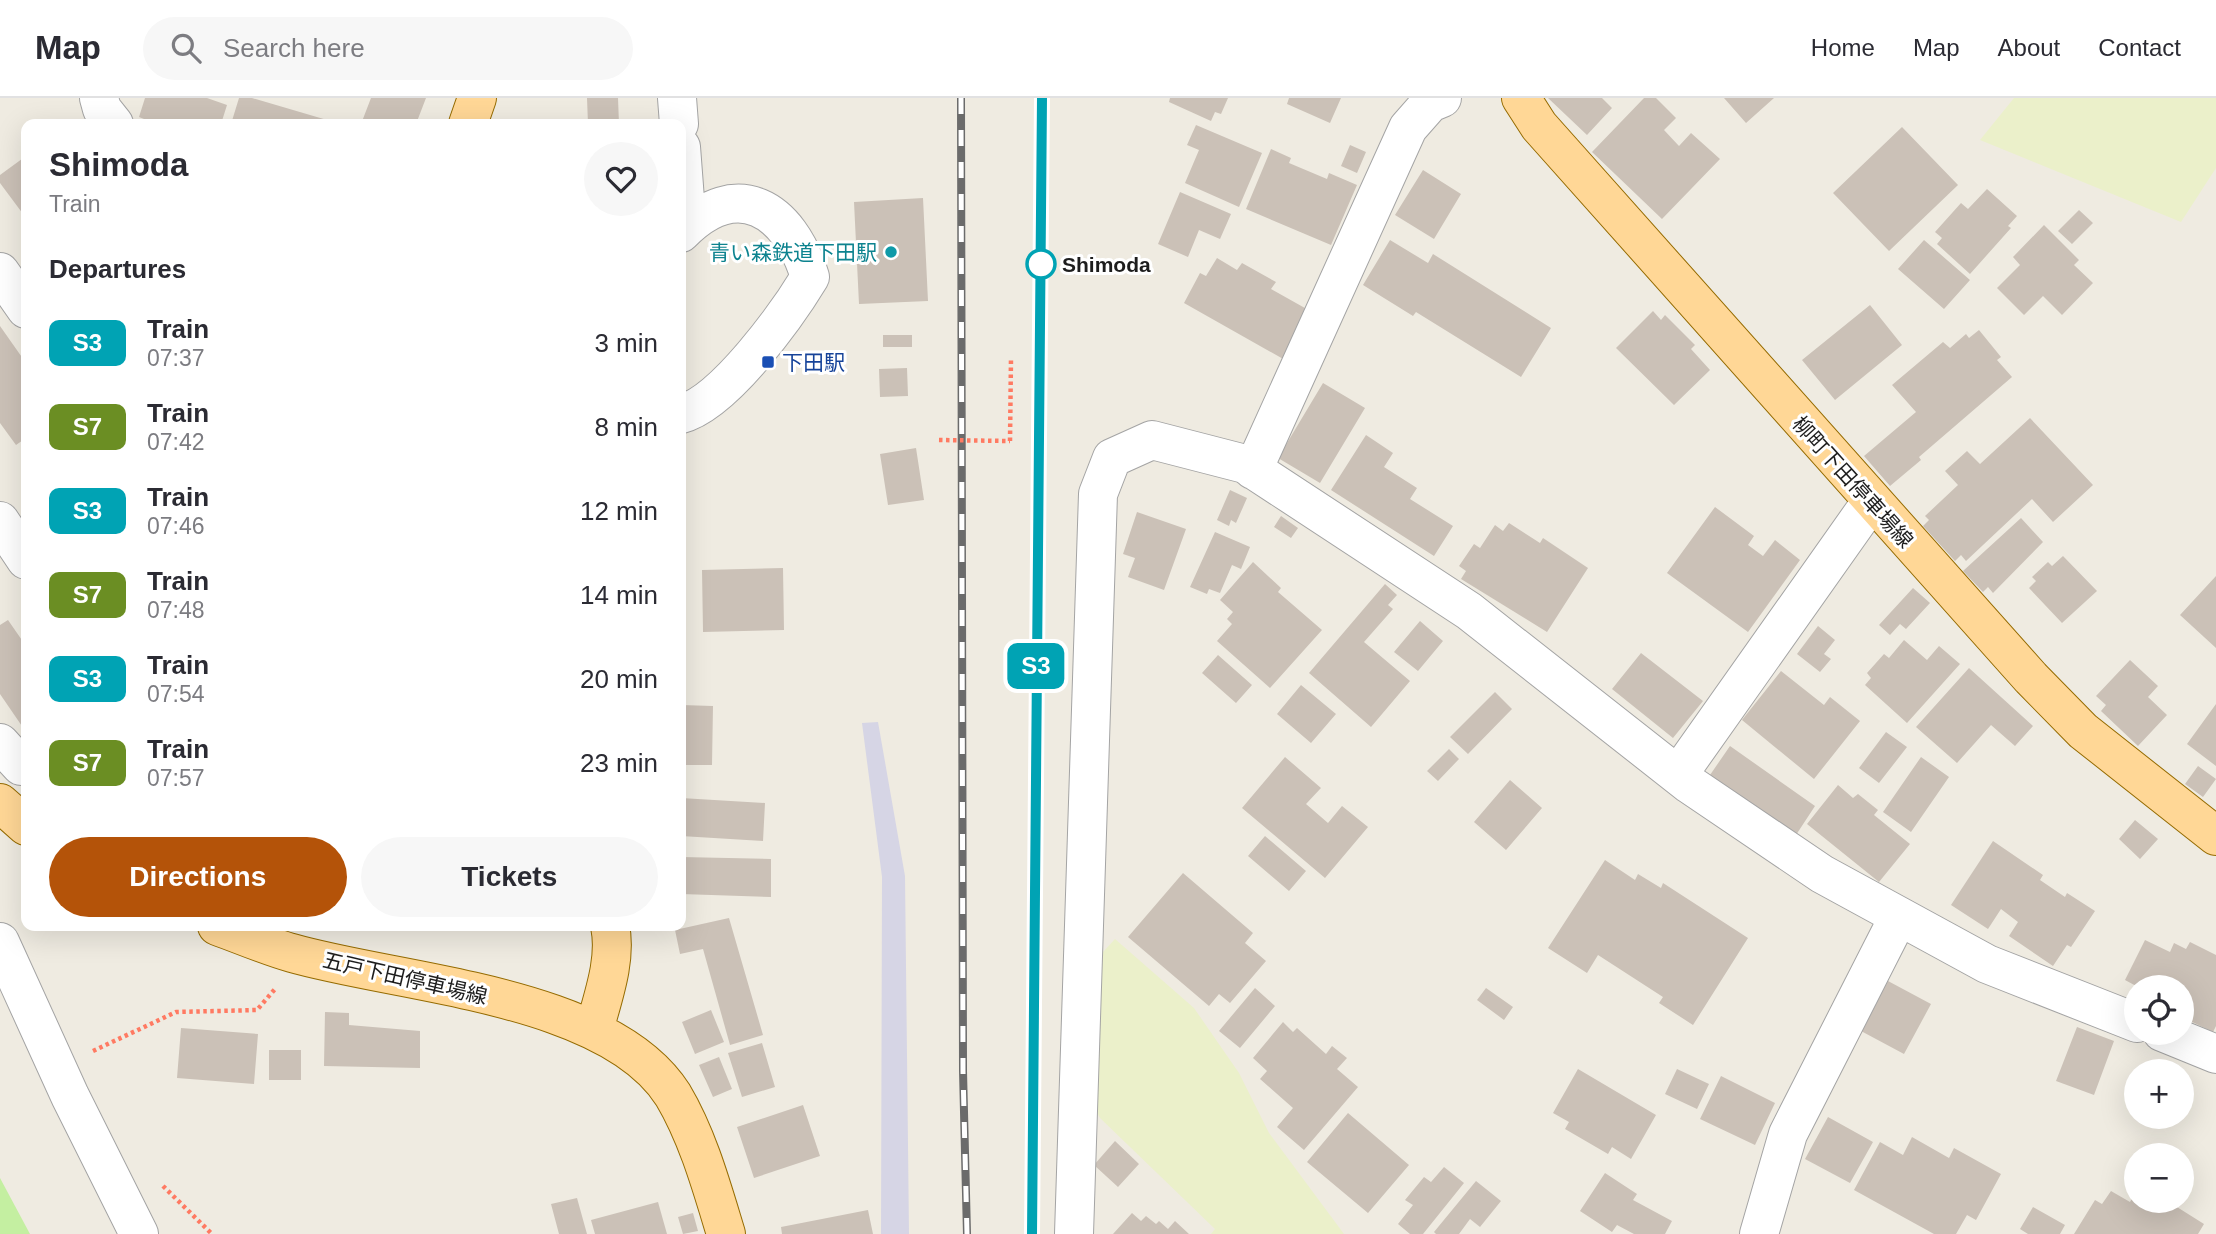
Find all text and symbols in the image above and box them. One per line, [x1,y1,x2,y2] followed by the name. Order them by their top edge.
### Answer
[143,17,633,80] search box
[35,29,101,66] text: Map
[167,29,205,67] icon: search
[223,33,365,63] text: Search here
[1811,34,1875,61] text: Home
[1913,34,1960,61] text: Map
[1998,34,2060,61] text: About
[2098,34,2181,61] text: Contact
[584,142,658,216] button: heart
[49,146,188,183] text: Shimoda
[49,191,101,217] text: Train
[709,241,877,264] place label: 青い森鉄道下田駅
[883,244,899,260] marker: 青い森鉄道下田駅
[1026,249,1056,279] marker: Shimoda
[1062,253,1151,276] place label: Shimoda
[49,254,186,284] text: Departures
[147,314,209,344] text: Train
[594,328,658,358] text: 3 min
[73,329,102,356] text: S3
[147,345,205,371] text: 07:37
[782,351,845,374] place label: 下田駅
[760,354,776,370] marker: 下田駅
[147,398,209,428] text: Train
[594,412,658,442] text: 8 min
[1788,412,1918,552] street label: 柳町下田停車場線
[73,413,102,440] text: S7
[147,429,205,455] text: 07:42
[147,482,209,512] text: Train
[580,496,658,526] text: 12 min
[73,497,102,524] text: S3
[147,513,205,539] text: 07:46
[147,566,209,596] text: Train
[580,580,658,610] text: 14 min
[73,581,102,608] text: S7
[147,597,205,623] text: 07:48
[1004,643,1068,689] line badge: S3
[147,650,209,680] text: Train
[1021,652,1051,679] text: S3
[580,664,658,694] text: 20 min
[73,665,102,692] text: S3
[147,681,205,707] text: 07:54
[147,734,209,764] text: Train
[580,748,658,778] text: 23 min
[73,749,102,776] text: S7
[147,765,205,791] text: 07:57
[49,837,347,917] button: Directions
[361,837,658,917] button: Tickets
[321,948,489,1008] street label: 五戸下田停車場線
[2124,975,2194,1213] map controls
[2124,975,2194,1045] button: locate
[2124,1059,2194,1129] button: +
[2124,1143,2194,1213] button: −

